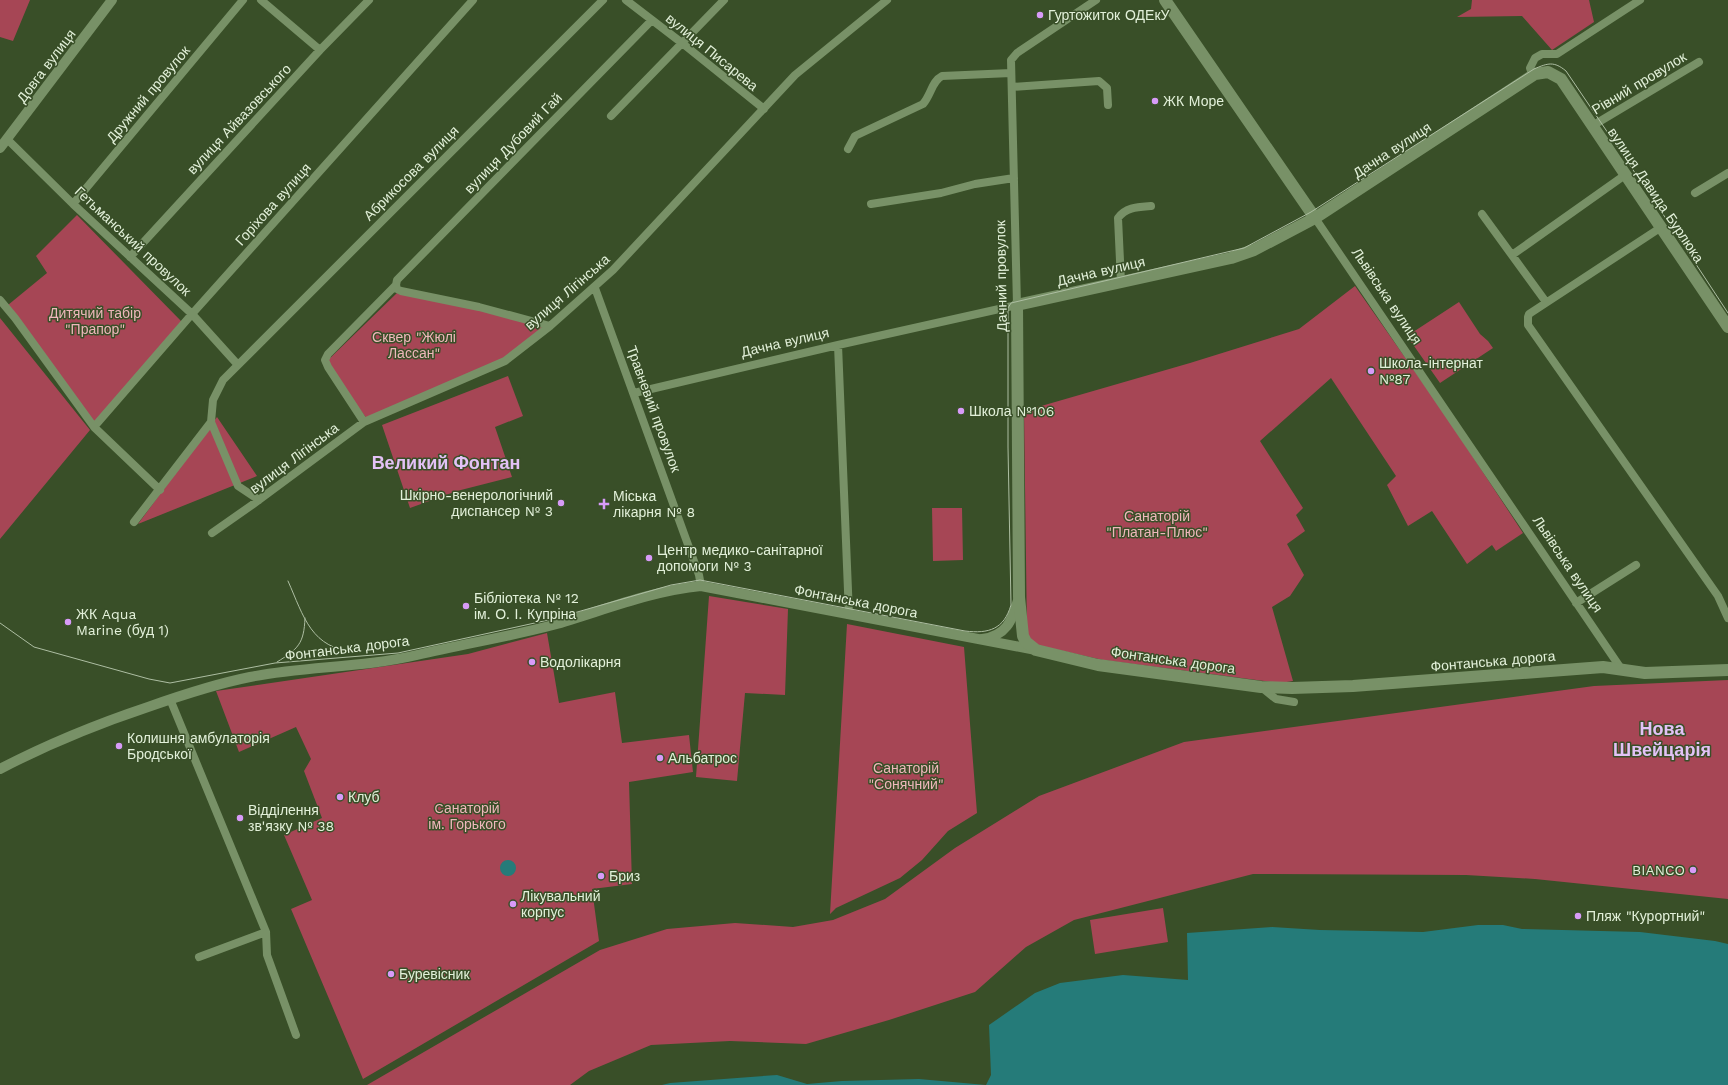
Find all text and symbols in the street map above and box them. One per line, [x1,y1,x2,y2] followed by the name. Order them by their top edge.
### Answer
[1048,7,1170,23] place label: Гуртожиток ОДЕкУ
[663,10,761,94] street label: вулиця Писарева
[1035,10,1045,20] marker: Гуртожиток ОДЕкУ
[13,26,79,106] street label: Довга вулиця
[103,42,194,145] street label: Дружний провулок
[1589,48,1690,117] street label: Рівний провулок
[184,61,294,177] street label: вулиця Айвазовського
[461,90,565,196] street label: вулиця Дубовий Гай
[1163,93,1224,109] place label: ЖК Море
[1150,96,1160,106] marker: ЖК Море
[1350,119,1434,181] street label: Дачна вулиця
[360,122,462,224] street label: Абрикосова вулиця
[1605,124,1707,266] street label: вулиця Давида Бурлюка
[232,160,314,248] street label: Горіхова вулиця
[72,183,195,300] street label: Гетьманський провулок
[992,219,1010,332] street label: Дачний провулок
[1349,245,1425,347] street label: Львівська вулиця
[521,251,613,333] street label: вулиця Лігінська
[1055,253,1147,289] street label: Дачна вулиця
[49,305,141,337] park label: Дитячий табір "Прапор"
[739,324,831,360] street label: Дачна вулиця
[372,329,456,361] park label: Сквер "Жюлі Лассан"
[624,344,685,475] street label: Травневий провулок
[1379,355,1484,387] place label: Школа-інтернат №87
[1366,366,1376,376] marker: Школа-інтернат №87
[969,403,1054,419] place label: Школа №106
[956,406,966,416] marker: Школа №106
[246,419,342,497] street label: вулиця Лігінська
[372,452,520,473] district label: Великий Фонтан
[400,487,553,519] place label: Шкірно-венерологічний диспансер № 3
[613,488,695,520] place label: Міська лікарня № 8
[556,498,566,508] marker: Шкірно-венерологічний диспансер № 3
[598,498,610,510] marker: Міська лікарня № 8
[1106,508,1208,540] park label: Санаторій "Платан-Плюс"
[1530,513,1606,615] street label: Львівська вулиця
[657,542,823,574] place label: Центр медико-санітарної допомоги № 3
[644,553,654,563] marker: Центр медико-санітарної допомоги № 3
[793,581,919,621] street label: Фонтанська дорога
[474,590,579,622] place label: Бібліотека № 12 ім. О. І. Купріна
[461,601,471,611] marker: Бібліотека № 12 ім. О. І. Купріна
[76,606,169,638] place label: ЖК Aqua Marine (буд 1)
[63,617,73,627] marker: ЖК Aqua Marine (буд 1)
[284,632,410,664] street label: Фонтанська дорога
[1110,643,1236,677] street label: Фонтанська дорога
[1430,648,1556,674] street label: Фонтанська дорога
[540,654,621,670] place label: Водолікарня
[527,657,537,667] marker: Водолікарня
[1613,718,1711,760] district label: Нова Швейцарія
[127,730,270,762] place label: Колишня амбулаторія Бродської
[114,741,124,751] marker: Колишня амбулаторія Бродської
[668,750,737,766] place label: Альбатрос
[655,753,665,763] marker: Альбатрос
[868,760,944,792] park label: Санаторій "Сонячний"
[348,789,380,805] place label: Клуб
[335,792,345,802] marker: Клуб
[428,800,506,832] park label: Cанаторій ім. Горького
[248,802,334,834] place label: Відділення зв'язку № 38
[235,813,245,823] marker: Відділення зв'язку № 38
[1632,862,1685,878] place label: BIANCO
[1688,865,1698,875] marker: BIANCO
[609,868,640,884] place label: Бриз
[596,871,606,881] marker: Бриз
[521,888,600,920] place label: Лікувальний корпус
[508,899,518,909] marker: Лікувальний корпус
[1586,908,1705,924] place label: Пляж "Курортний"
[1573,911,1583,921] marker: Пляж "Курортний"
[399,966,470,982] place label: Буревісник
[386,969,396,979] marker: Буревісник

